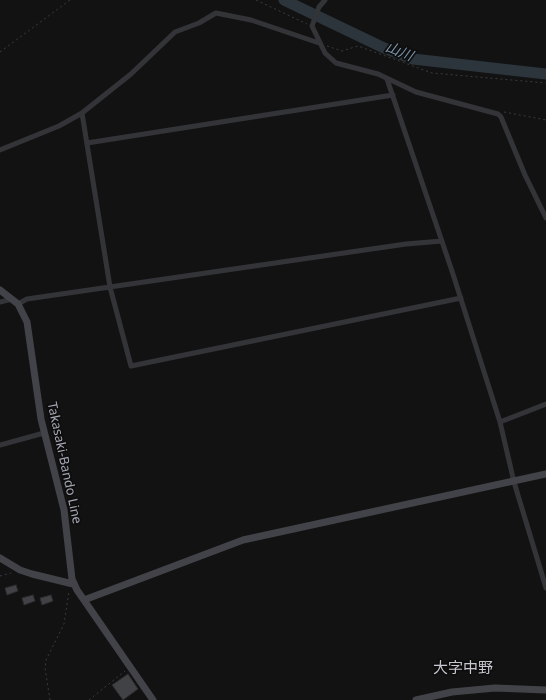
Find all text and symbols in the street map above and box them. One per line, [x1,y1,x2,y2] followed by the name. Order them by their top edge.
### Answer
[383,39,415,65] water label: 山川
[43,401,85,525] street label: Takasaki-Bando Line
[433,660,493,678] district label: 大字中野

